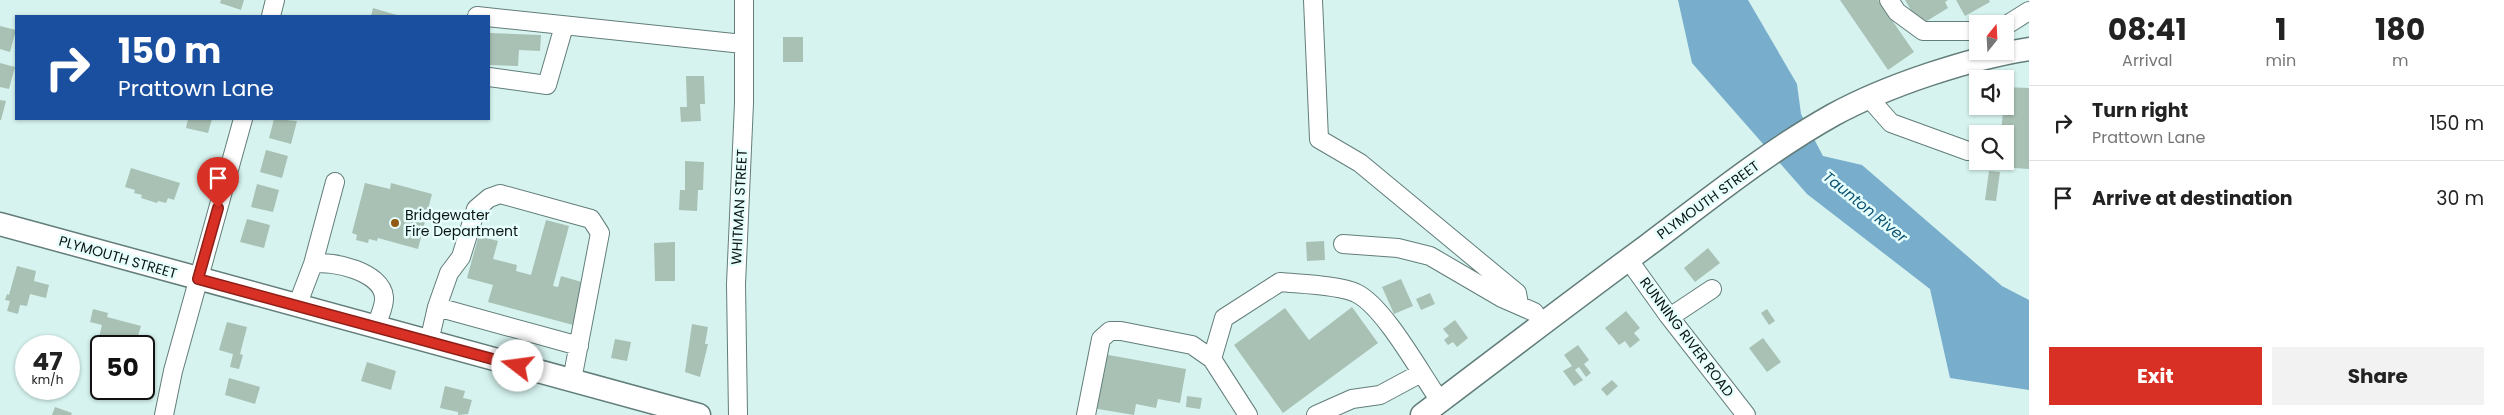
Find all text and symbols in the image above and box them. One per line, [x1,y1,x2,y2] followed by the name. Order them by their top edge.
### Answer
[2108,8,2187,51] text: 08:41
[2275,8,2287,51] text: 1
[2375,8,2425,51] text: 180
[1969,15,2014,60] north arrow
[1969,15,2014,170] map controls
[118,26,221,75] text: 150 m
[35,35,100,100] icon: right
[2122,49,2172,72] text: Arrival
[2266,49,2296,72] text: min
[2392,49,2408,72] text: m
[1969,70,2014,115] button: sound
[118,73,274,104] text: Prattown Lane
[2092,97,2188,124] text: Turn right
[2049,109,2077,137] icon: right
[2429,110,2484,137] text: 150 m
[1969,125,2014,170] button: search
[2092,126,2205,149] text: Prattown Lane
[726,148,752,265] street label: WHITMAN STREET
[1653,156,1764,244] street label: PLYMOUTH STREET
[197,157,239,208] pin
[204,164,232,192] icon: arrive
[1819,166,1912,247] water label: Taunton River
[2049,184,2077,212] icon: arrive
[2092,185,2293,212] text: Arrive at destination
[2436,185,2484,212] text: 30 m
[405,205,518,241] place label: Bridgewater Fire Department
[389,217,401,229] marker: Bridgewater Fire Department
[57,231,180,284] street label: PLYMOUTH STREET
[1635,273,1739,401] street label: RUNNING RIVER ROAD
[90,335,155,400] speed limit sign: 50
[491,339,543,391] position arrow
[32,344,63,379] text: 47
[2049,347,2262,405] button: Exit
[2272,347,2484,405] button: Share
[32,371,63,388] text: km/h

